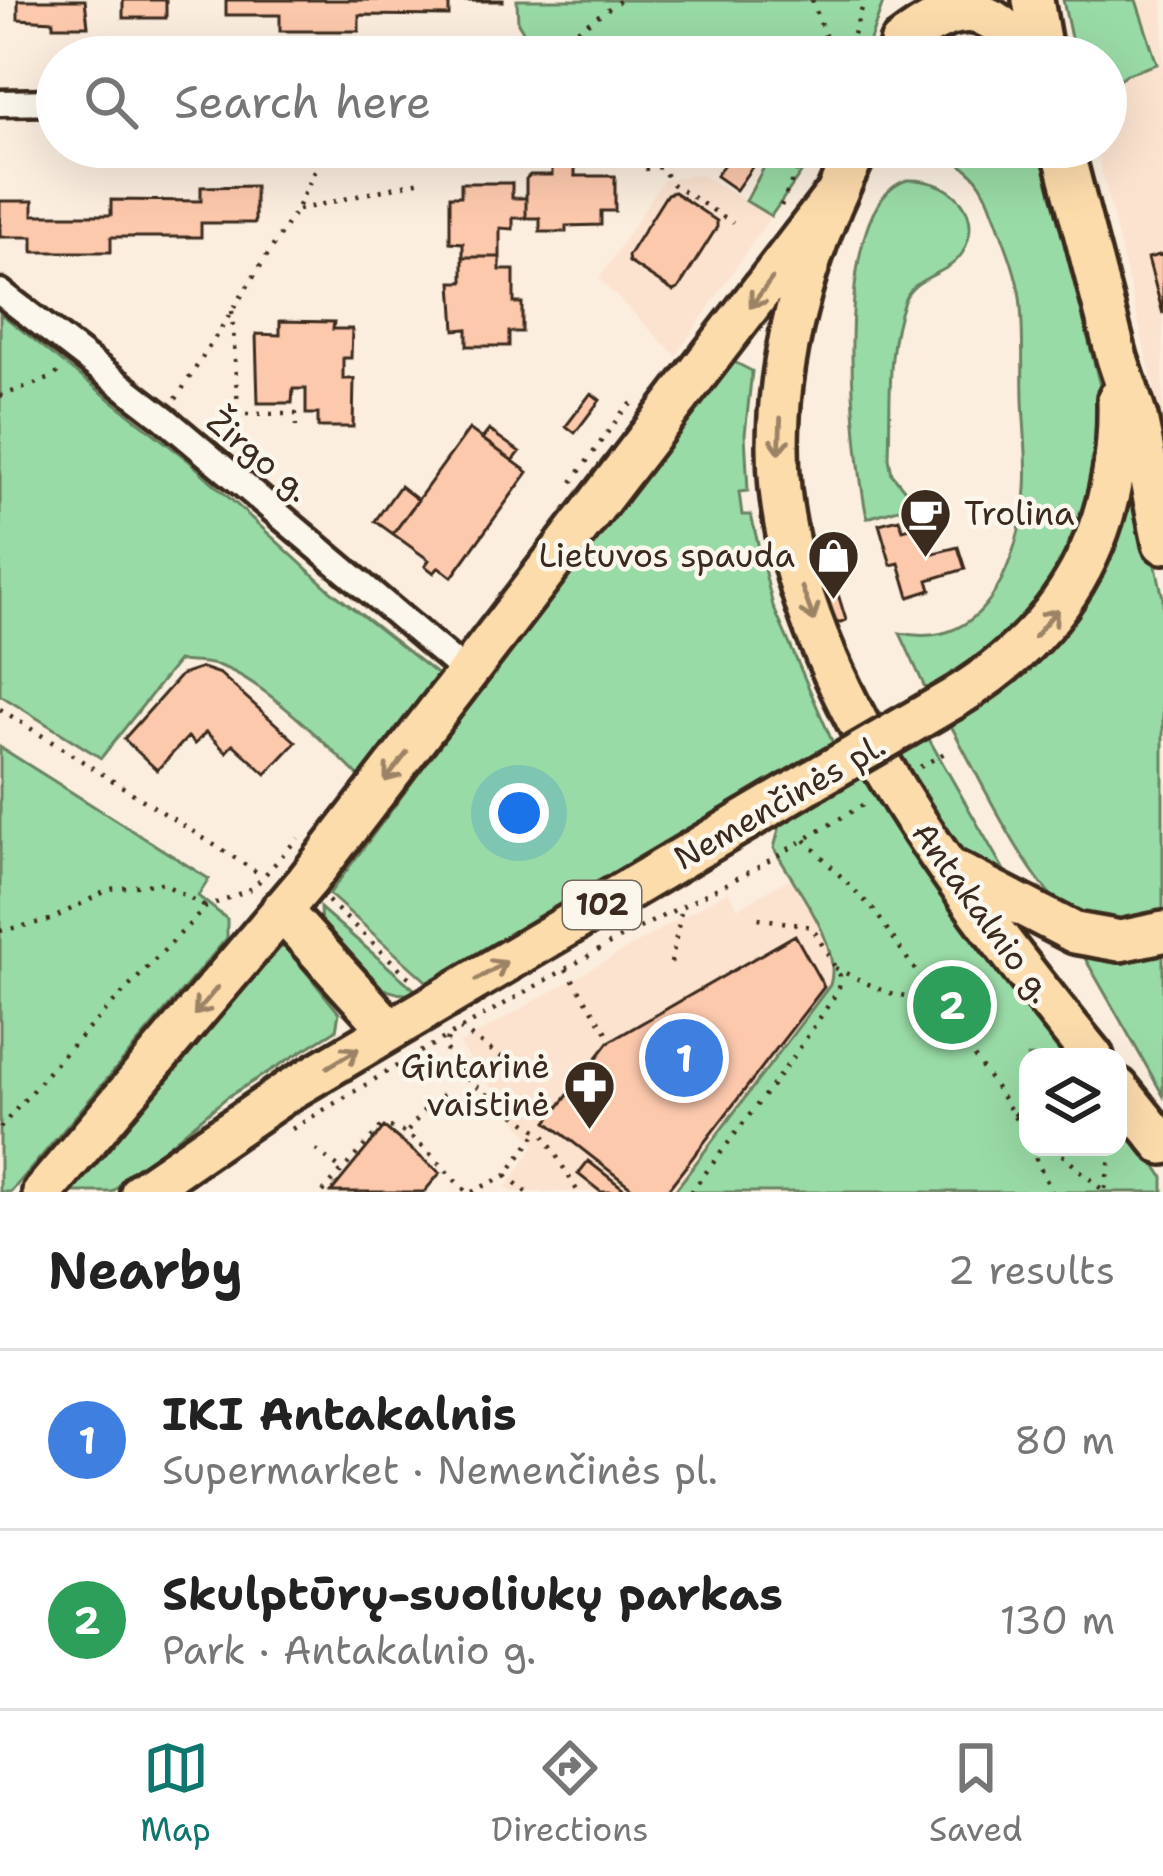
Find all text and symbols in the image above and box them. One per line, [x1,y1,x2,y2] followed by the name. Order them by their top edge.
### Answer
[36,36,1127,168] search box
[78,69,144,135] icon: search
[174,72,431,132] text: Search here
[748,276,774,309] one-way arrow
[197,399,320,512] street label: Žirgo g.
[768,416,791,455] one-way arrow
[897,485,953,559] cafe icon: Trolina
[964,491,1074,536] place label: Trolina
[806,527,862,601] shop icon: Lietuvos spauda
[539,533,795,578] place label: Lietuvos spauda
[799,584,820,621] one-way arrow
[1031,608,1059,639] one-way arrow
[665,723,893,880] street label: Nemenčinės pl.
[383,751,410,783] one-way arrow
[489,783,549,843] your location
[901,812,1064,1012] street label: Antakalnio g.
[563,881,641,929] road number: 102
[473,959,507,983] one-way arrow
[913,960,991,1050] pin: 2
[194,984,220,1016] one-way arrow
[645,1013,723,1103] pin: 1
[401,1044,550,1127] place label: Gintarinė vaistinė
[325,1045,360,1069] one-way arrow
[1019,1048,1127,1156] map controls
[1019,1048,1127,1156] button: layers
[561,1057,617,1131] pharmacy icon: Gintarinė vaistinė
[48,1236,243,1304] text: Nearby
[948,1244,1115,1296] text: 2 results
[162,1384,517,1444] text: IKI Antakalnis
[78,1414,96,1466] text: 1
[1014,1414,1115,1466] text: 80 m
[162,1444,718,1496] text: Supermarket · Nemenčinės pl.
[162,1564,783,1624] text: Skulptūrų-suoliukų parkas
[73,1594,101,1646] text: 2
[1000,1594,1115,1646] text: 130 m
[162,1624,536,1676] text: Park · Antakalnio g.
[140,1735,211,1852] tab: Map
[491,1735,649,1852] tab: Directions
[929,1735,1023,1852] tab: Saved

